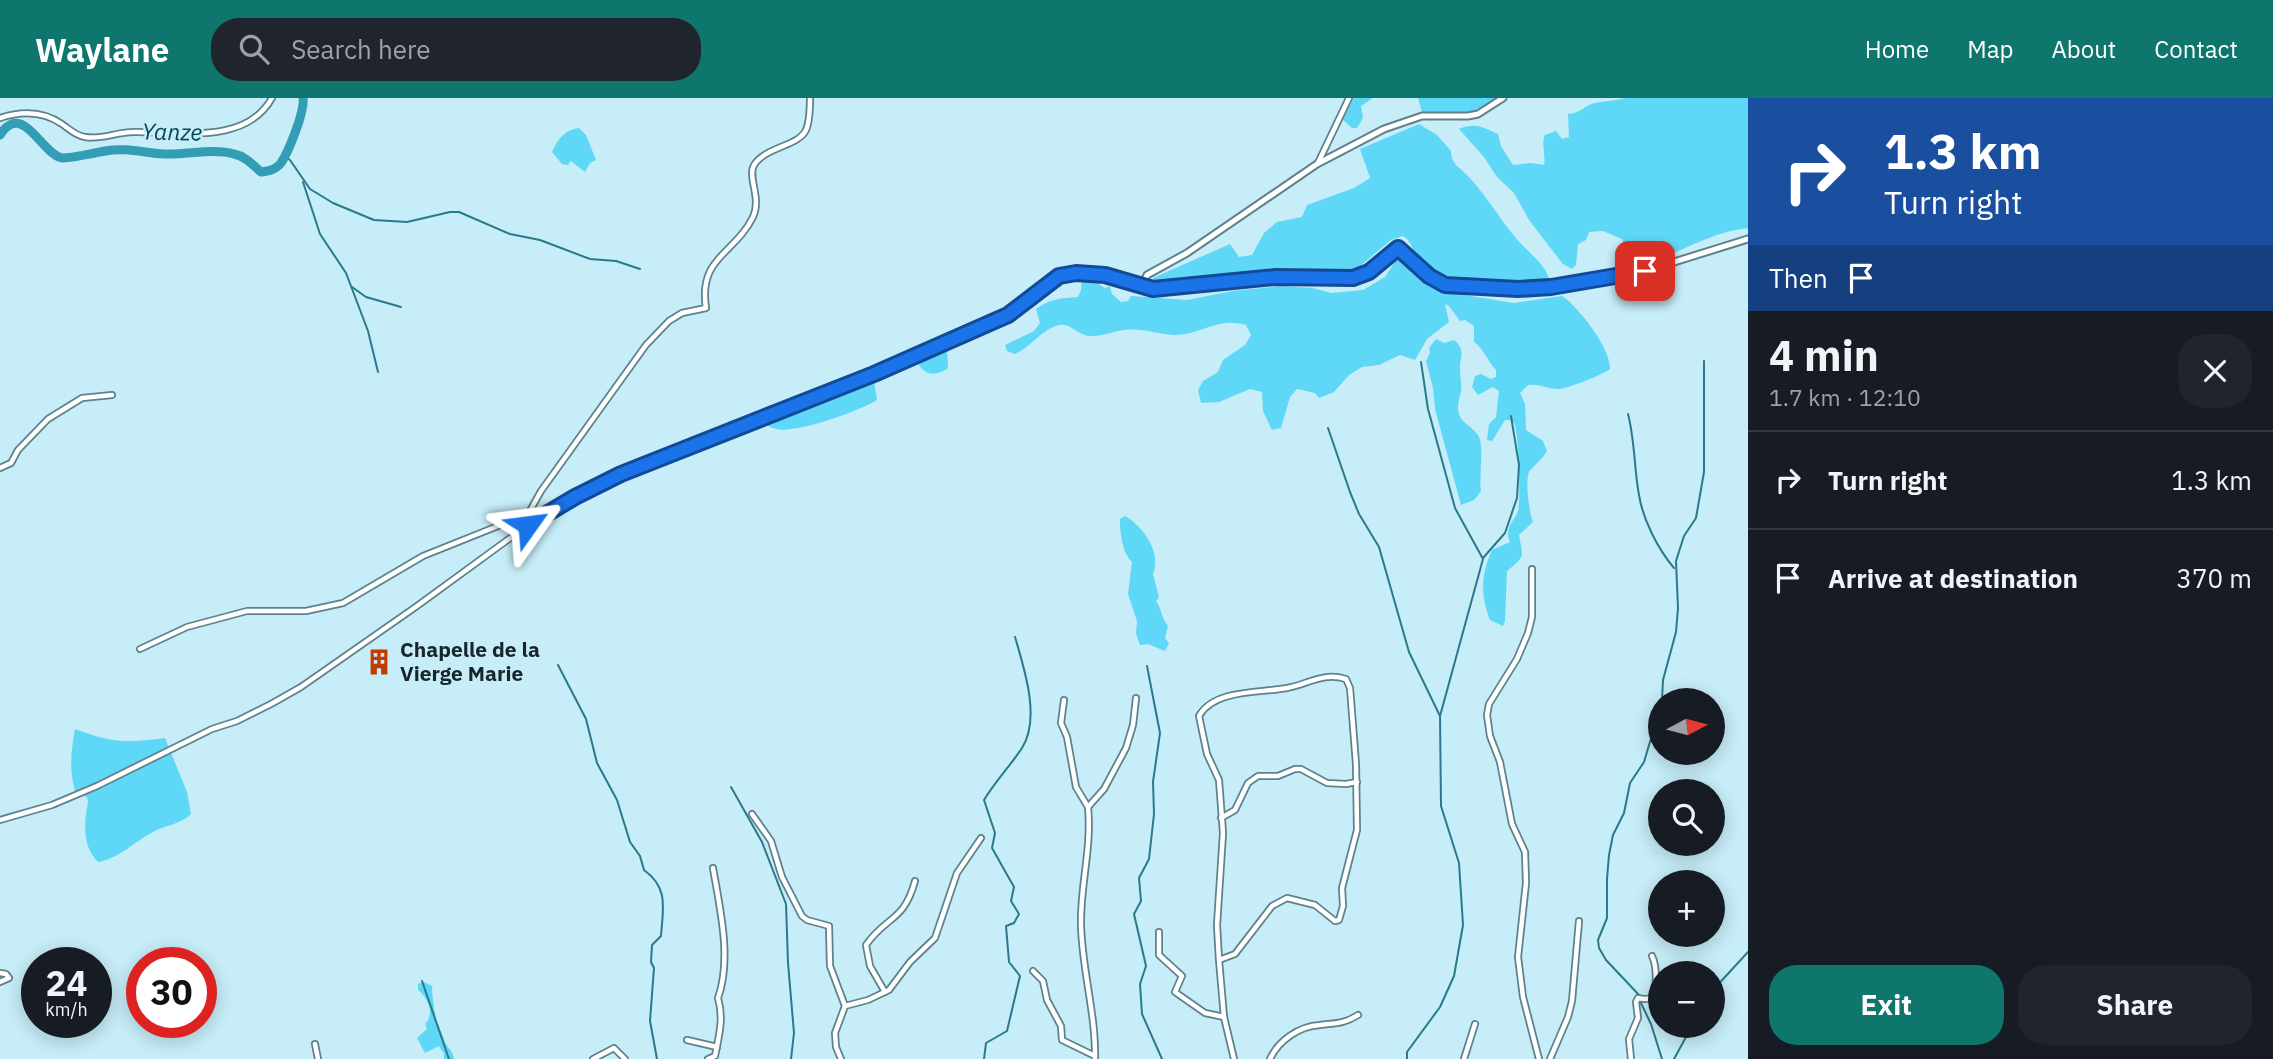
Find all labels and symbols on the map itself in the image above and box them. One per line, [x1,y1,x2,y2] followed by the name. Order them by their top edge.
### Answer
[142,115,203,147] water label: Yanze
[1615,241,1675,301] pin
[491,488,565,562] position arrow
[400,635,540,687] place label: Chapelle de la Vierge Marie
[364,647,394,677] building icon: Chapelle de la Vierge Marie
[1648,688,1726,765] north arrow
[126,947,217,1038] speed limit sign: 30

